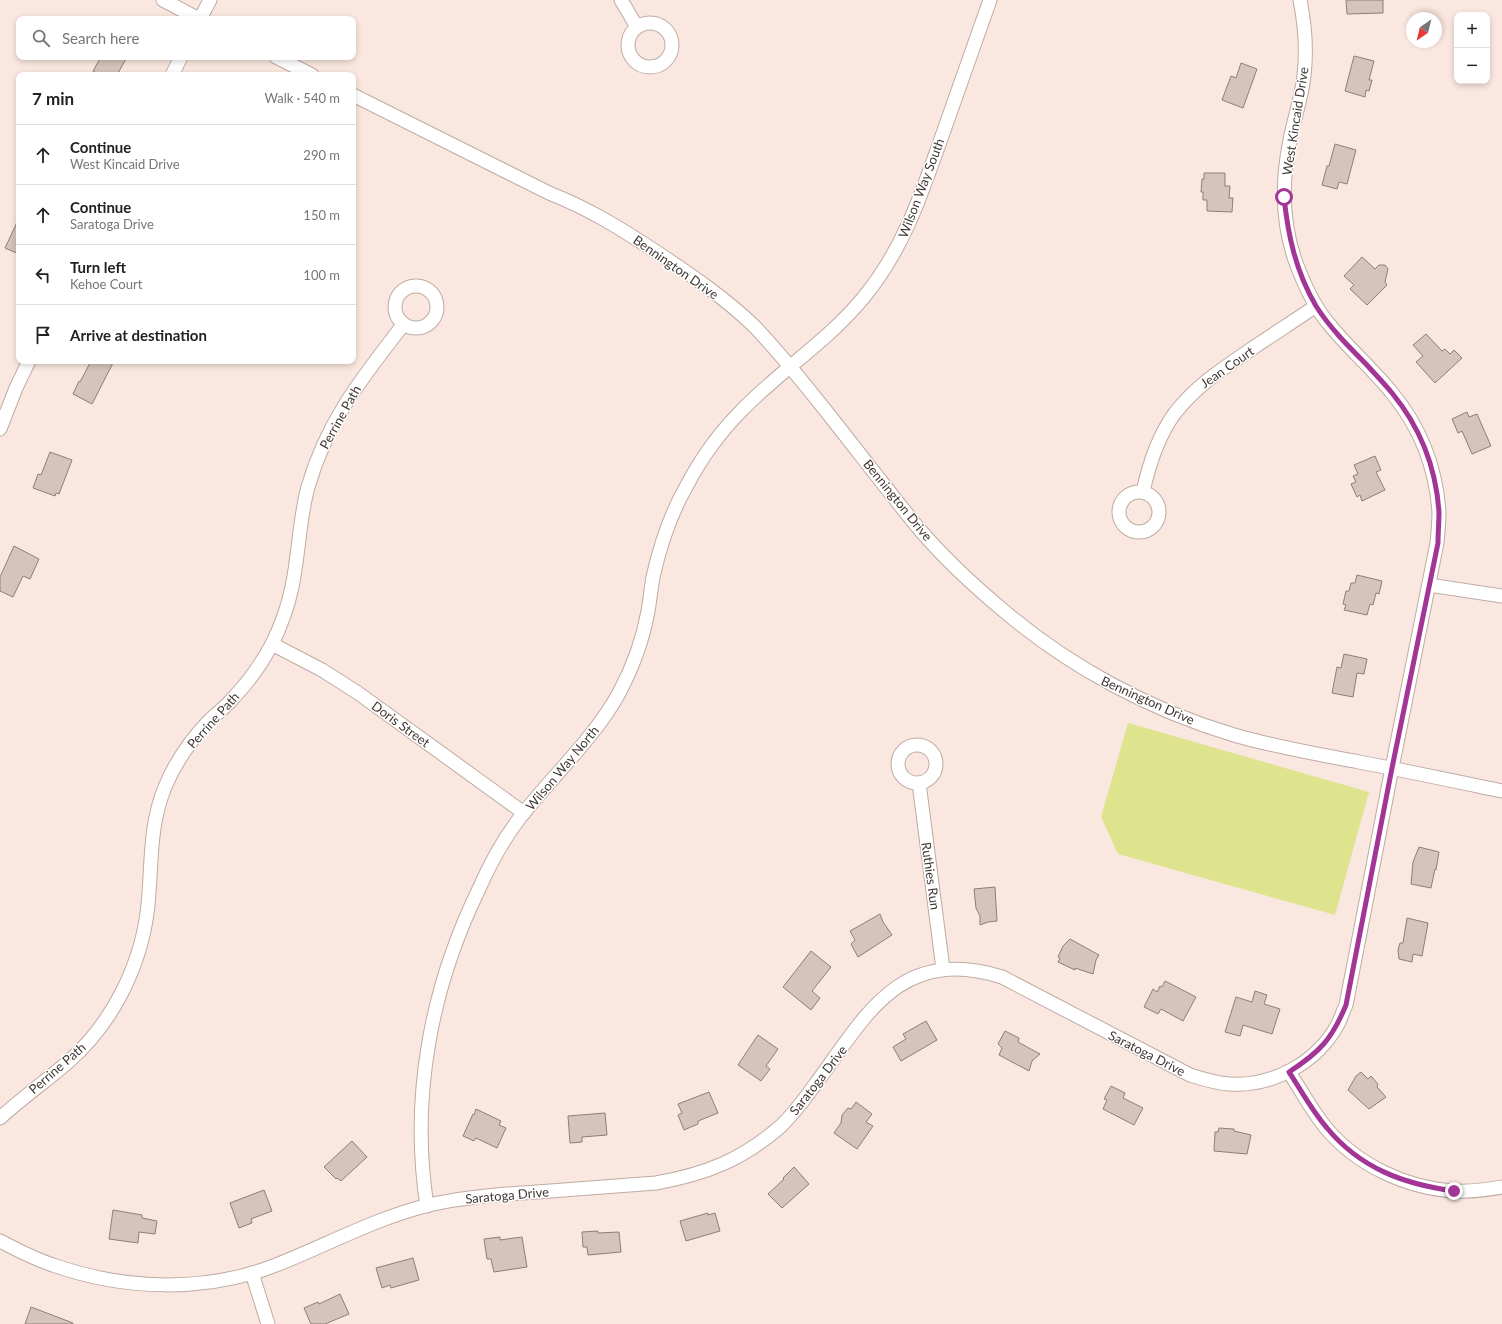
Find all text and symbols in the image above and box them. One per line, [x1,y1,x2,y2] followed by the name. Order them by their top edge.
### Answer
[1406,12,1442,48] north arrow
[1454,12,1490,84] map controls
[1454,12,1490,48] button: +
[16,16,356,60] search box
[30,27,52,49] icon: search
[62,29,139,47] text: Search here
[1454,48,1490,84] button: −
[1279,66,1311,176] street label: West Kincaid Drive
[32,88,74,109] text: 7 min
[264,90,340,106] text: Walk · 540 m
[895,136,947,240] street label: Wilson Way South
[70,138,131,156] text: Continue
[32,144,54,166] icon: ahead
[303,147,340,163] text: 290 m
[70,156,180,172] text: West Kincaid Drive
[1275,188,1293,206] route start
[70,198,131,216] text: Continue
[32,204,54,226] icon: ahead
[303,207,340,223] text: 150 m
[70,216,154,232] text: Saratoga Drive
[630,232,722,302] street label: Bennington Drive
[70,258,126,276] text: Turn left
[32,264,54,286] icon: left
[303,267,340,283] text: 100 m
[70,276,142,292] text: Kehoe Court
[32,324,54,346] icon: arrive
[70,326,207,344] text: Arrive at destination
[1197,343,1257,391] street label: Jean Court
[316,382,364,452] street label: Perrine Path
[860,456,936,544] street label: Bennington Drive
[1099,672,1197,728] street label: Bennington Drive
[184,689,242,751] street label: Perrine Path
[369,697,434,751] street label: Doris Street
[522,722,602,814] street label: Wilson Way North
[918,841,944,911] street label: Ruthies Run
[1106,1027,1188,1079] street label: Saratoga Drive
[25,1039,89,1097] street label: Perrine Path
[786,1042,850,1118] street label: Saratoga Drive
[1445,1182,1463,1200] route end
[464,1183,550,1207] street label: Saratoga Drive

